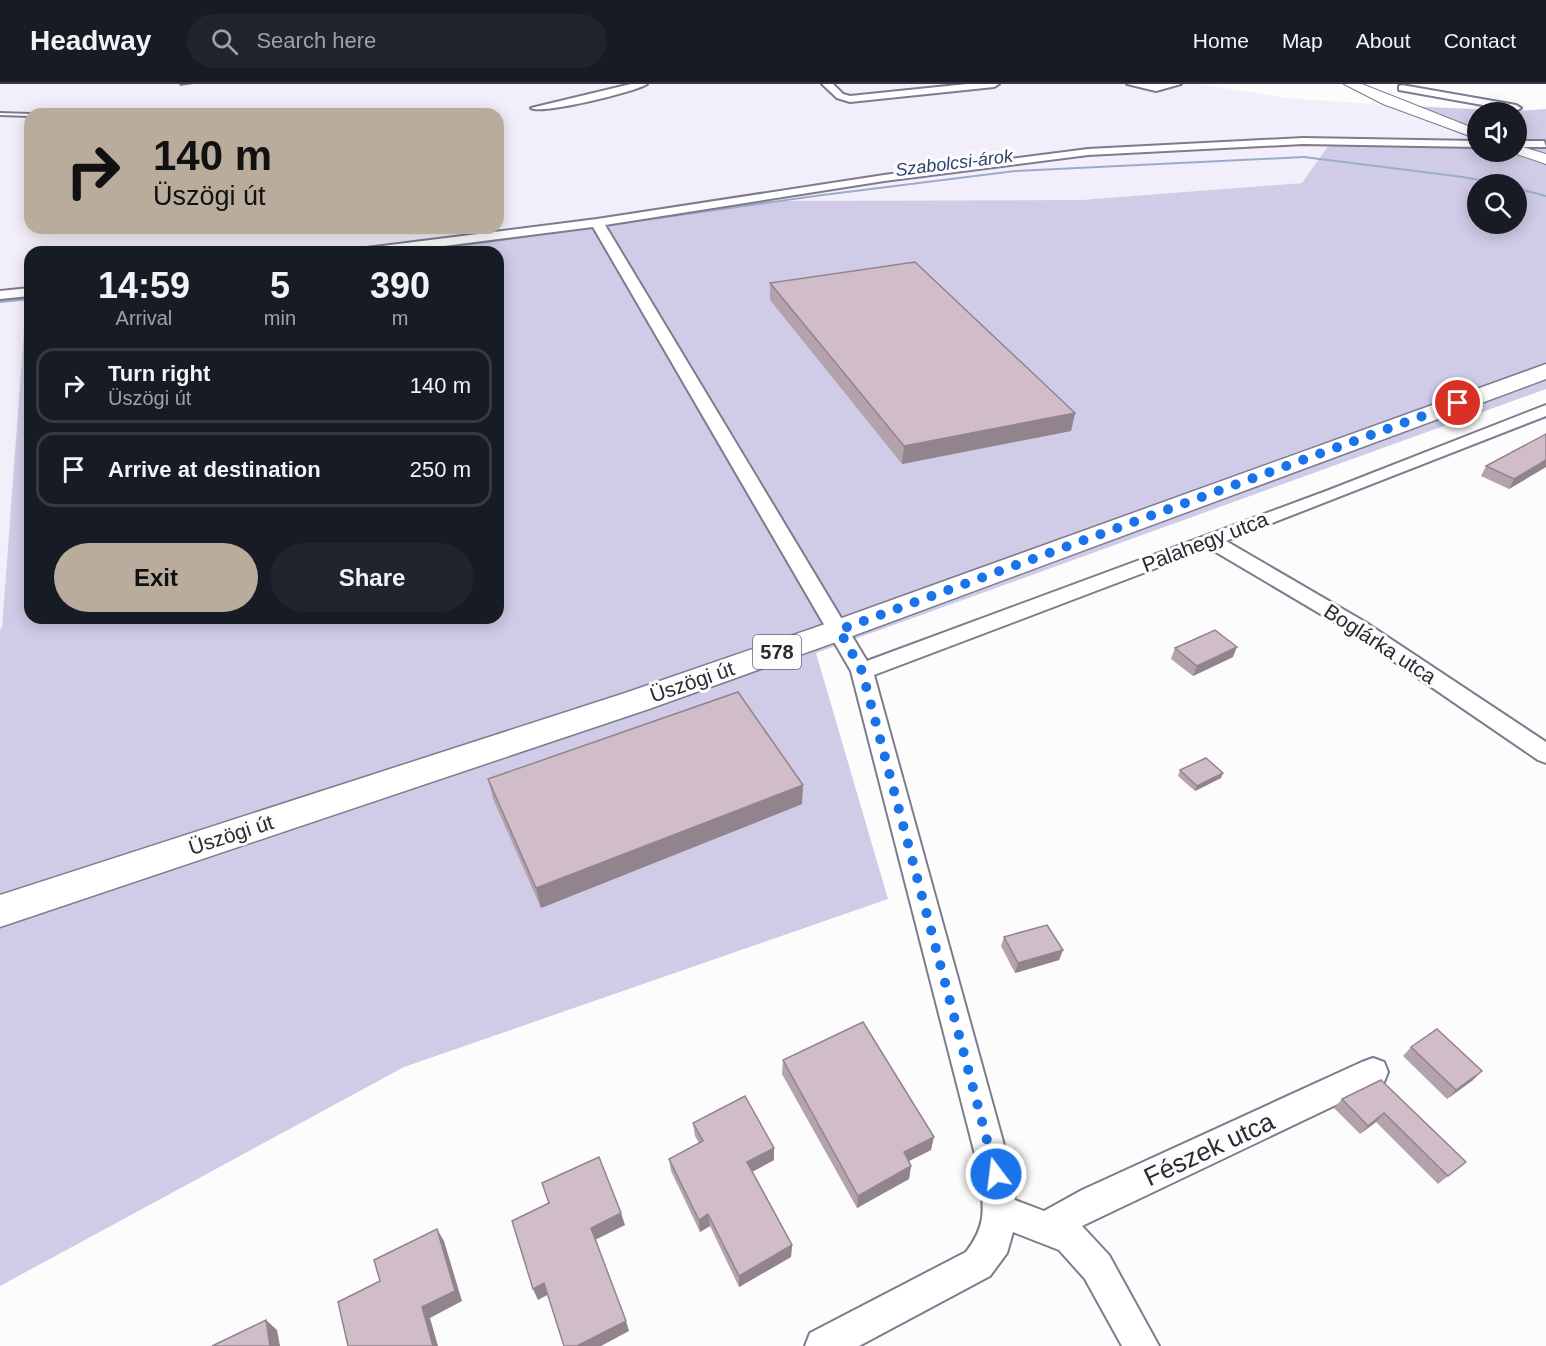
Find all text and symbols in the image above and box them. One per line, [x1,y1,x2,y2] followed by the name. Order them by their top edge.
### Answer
[187,14,607,68] search box
[30,25,151,56] text: Headway
[208,25,241,58] icon: search
[256,28,376,53] text: Search here
[1193,29,1249,52] text: Home
[1282,29,1323,52] text: Map
[1356,29,1411,52] text: About
[1444,29,1516,52] text: Contact
[1467,102,1527,234] map controls
[1467,102,1527,162] button: sound
[54,132,132,210] icon: right
[153,132,272,179] text: 140 m
[894,146,1015,180] water label: Szabolcsi-árok
[1467,174,1527,234] button: search
[153,181,266,211] text: Üszögi út
[98,265,190,306] text: 14:59
[270,265,290,306] text: 5
[370,265,430,306] text: 390
[116,307,172,329] text: Arrival
[264,307,296,329] text: min
[392,307,408,329] text: m
[108,361,210,386] text: Turn right
[57,369,90,402] icon: right
[410,373,471,398] text: 140 m
[1432,377,1483,428] pin
[1441,386,1474,419] icon: arrive
[108,387,191,409] text: Üszögi út
[57,453,90,486] icon: arrive
[108,457,321,482] text: Arrive at destination
[410,457,471,482] text: 250 m
[1139,507,1271,576] street label: Palahegy utca
[54,543,258,612] button: Exit
[270,543,474,612] button: Share
[1320,599,1441,688] street label: Boglárka utca
[753,635,801,669] road number: 578
[647,656,737,707] street label: Üszögi út
[186,810,276,859] street label: Üszögi út
[1139,1106,1279,1192] street label: Fészek utca
[964,1142,1028,1206] position arrow

